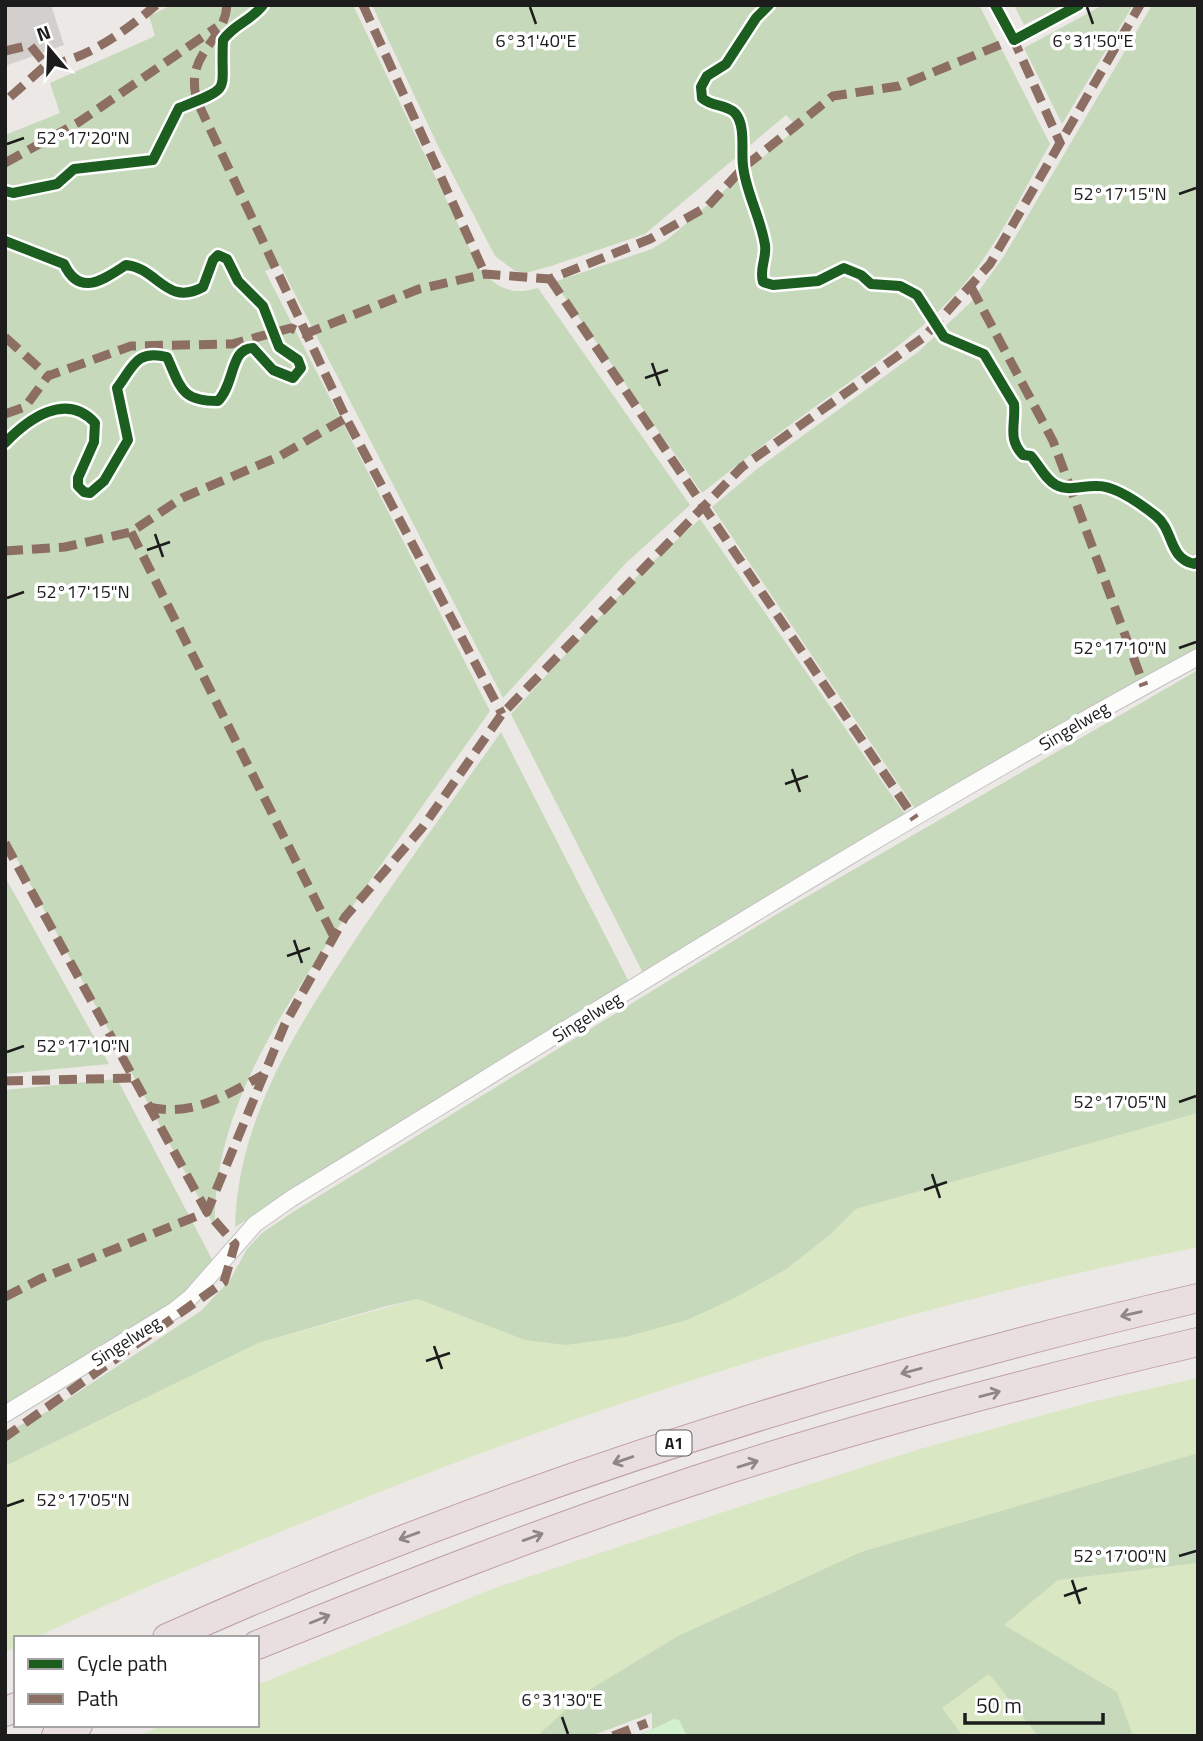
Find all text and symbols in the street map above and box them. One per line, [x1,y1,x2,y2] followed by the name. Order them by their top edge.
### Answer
[14,14,84,84] north arrow
[32,17,54,48] text: N
[496,27,576,54] text: 6°31'40"E
[1053,27,1133,54] text: 6°31'50"E
[36,124,130,151] text: 52°17'20"N
[1073,180,1167,207] text: 52°17'15"N
[36,578,130,605] text: 52°17'15"N
[1073,634,1167,661] text: 52°17'10"N
[1034,694,1114,758] street label: Singelweg
[547,985,627,1049] street label: Singelweg
[36,1032,130,1059] text: 52°17'10"N
[1073,1088,1167,1115] text: 52°17'05"N
[1120,1308,1143,1321] one-way arrow
[86,1309,166,1373] street label: Singelweg
[900,1365,923,1378] one-way arrow
[978,1387,1001,1400] one-way arrow
[656,1430,692,1456] road number: A1
[613,1455,635,1467] one-way arrow
[737,1457,759,1470] one-way arrow
[36,1486,130,1513] text: 52°17'05"N
[521,1530,543,1543] one-way arrow
[399,1531,421,1544] one-way arrow
[1073,1542,1167,1569] text: 52°17'00"N
[309,1612,331,1625] one-way arrow
[14,1636,259,1727] legend
[77,1647,168,1679] text: Cycle path
[77,1682,119,1714] text: Path
[965,1682,1103,1726] scale bar
[522,1686,602,1713] text: 6°31'30"E
[976,1689,1022,1721] text: 50 m

